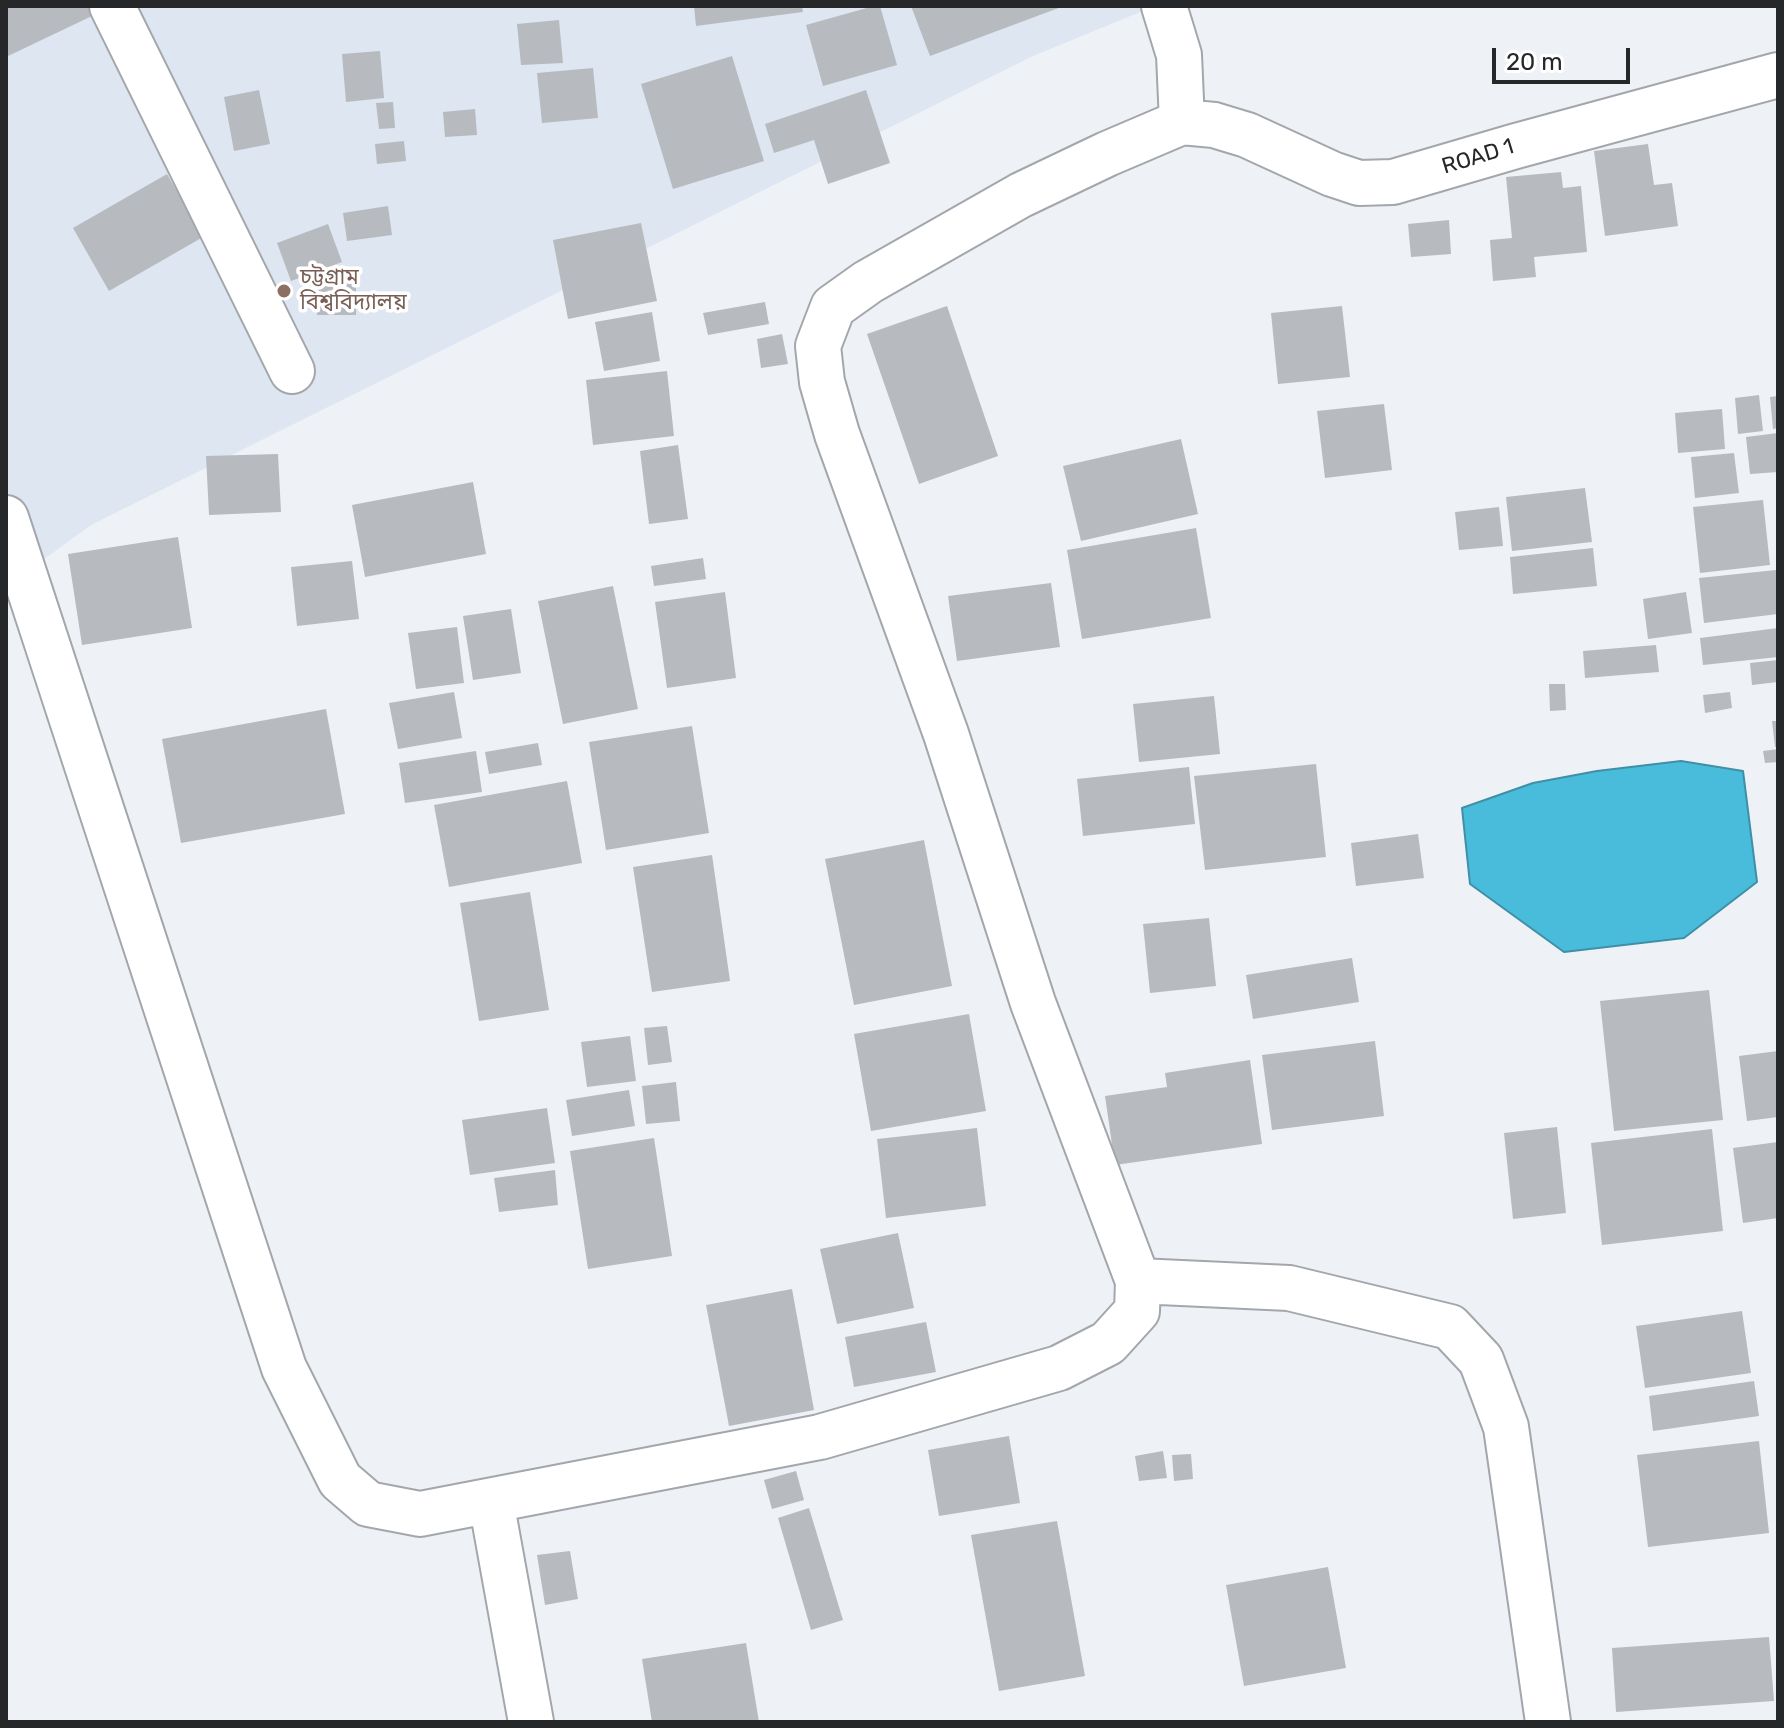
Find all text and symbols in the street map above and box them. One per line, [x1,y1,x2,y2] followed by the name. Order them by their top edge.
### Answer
[1496,32,1634,82] scale bar
[1506,48,1563,76] text: 20 m
[1439,134,1517,180] street label: ROAD 1
[300,265,407,316] place label: চট্টগ্রাম বিশ্ববিদ্যালয়
[275,282,293,300] marker: চট্টগ্রাম বিশ্ববিদ্যালয়

